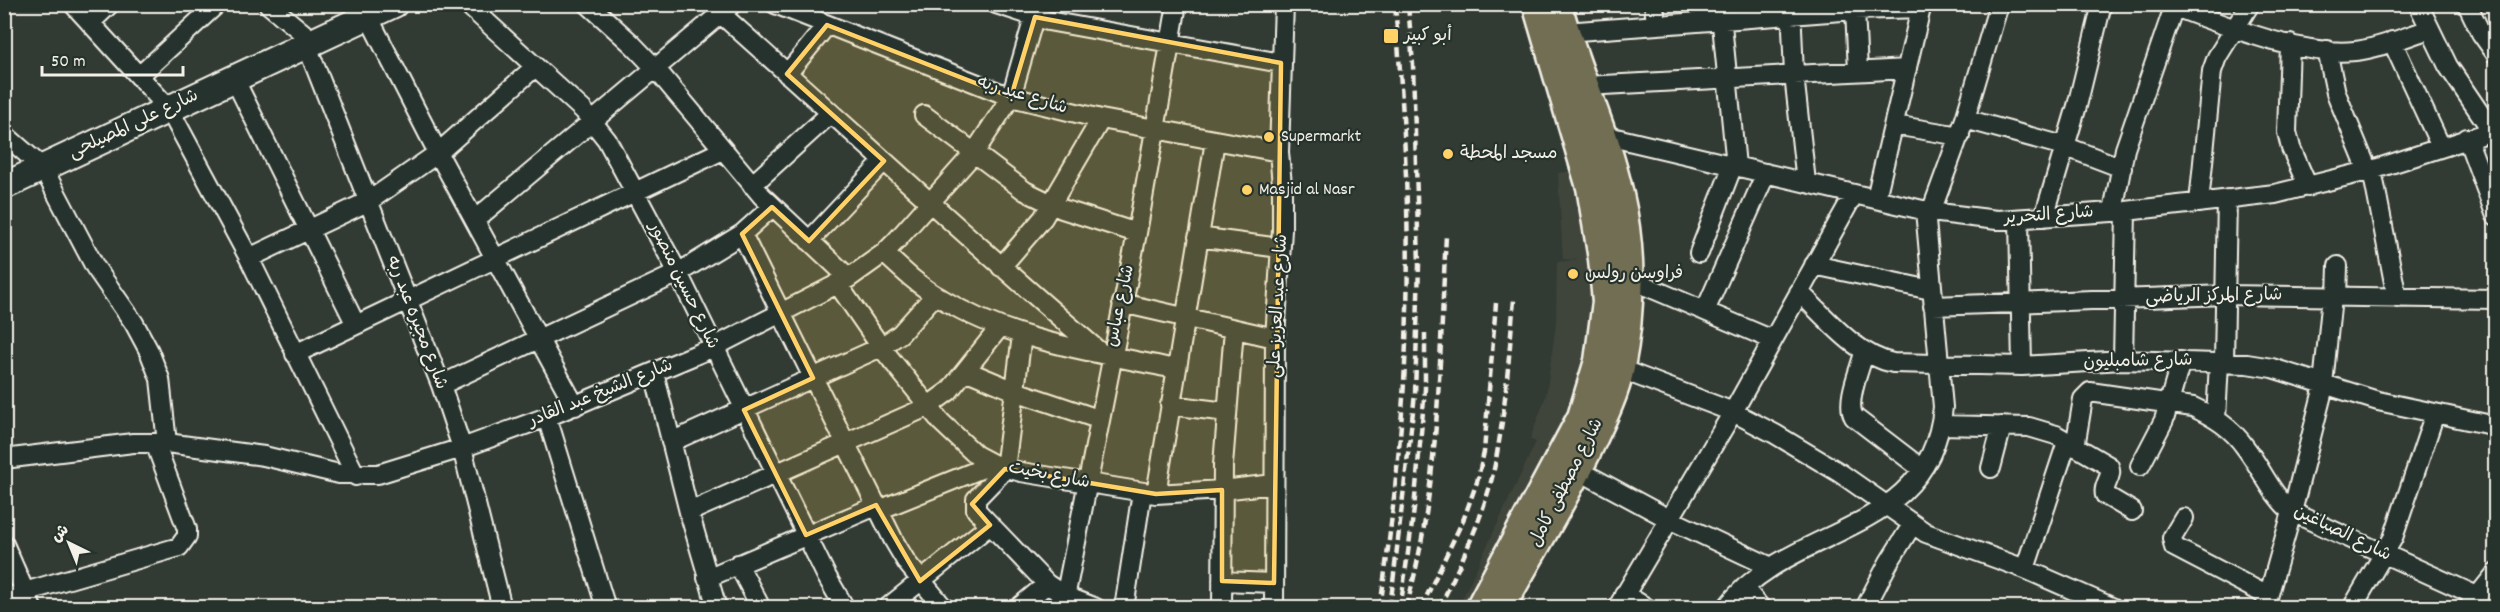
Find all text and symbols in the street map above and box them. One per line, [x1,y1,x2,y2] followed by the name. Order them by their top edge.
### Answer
[1402,24,1452,49] place label: أبو كبير
[1382,27,1400,45] marker: أبو كبير
[42,39,183,77] scale bar
[51,50,86,75] text: 50 m
[974,70,1070,122] street label: شارع عبد ربه
[65,84,203,166] street label: شارع على المصيلحى
[1281,125,1361,150] place label: Supermarkt
[1262,130,1276,144] marker: Supermarkt
[1460,142,1558,167] place label: مسجد المحطة
[1441,147,1455,161] marker: مسجد المحطة
[1259,178,1355,203] place label: Masjid al Nasr
[1240,183,1254,197] marker: Masjid al Nasr
[2001,200,2095,232] street label: شارع التحرير
[641,216,725,354] street label: شارع حسين منصور
[1263,234,1295,378] street label: شارع عبد العزيز على
[379,252,453,394] street label: شارع مجيره عبد ربه
[1585,262,1683,287] place label: فراوسن رولس
[1100,263,1142,349] street label: شارع عباس
[1566,267,1580,281] marker: فراوسن رولس
[2145,283,2283,311] street label: شارع المركز الرياضى
[2083,349,2193,375] street label: شارع شامبليون
[523,354,677,435] street label: شارع الشيخ عبد القادر
[1524,414,1610,552] street label: شارع مصطفى كامل
[1006,456,1092,496] street label: شارع بخيت
[2289,500,2395,568] street label: شارع الصباغين
[39,513,99,573] north arrow
[46,519,75,548] text: ش

